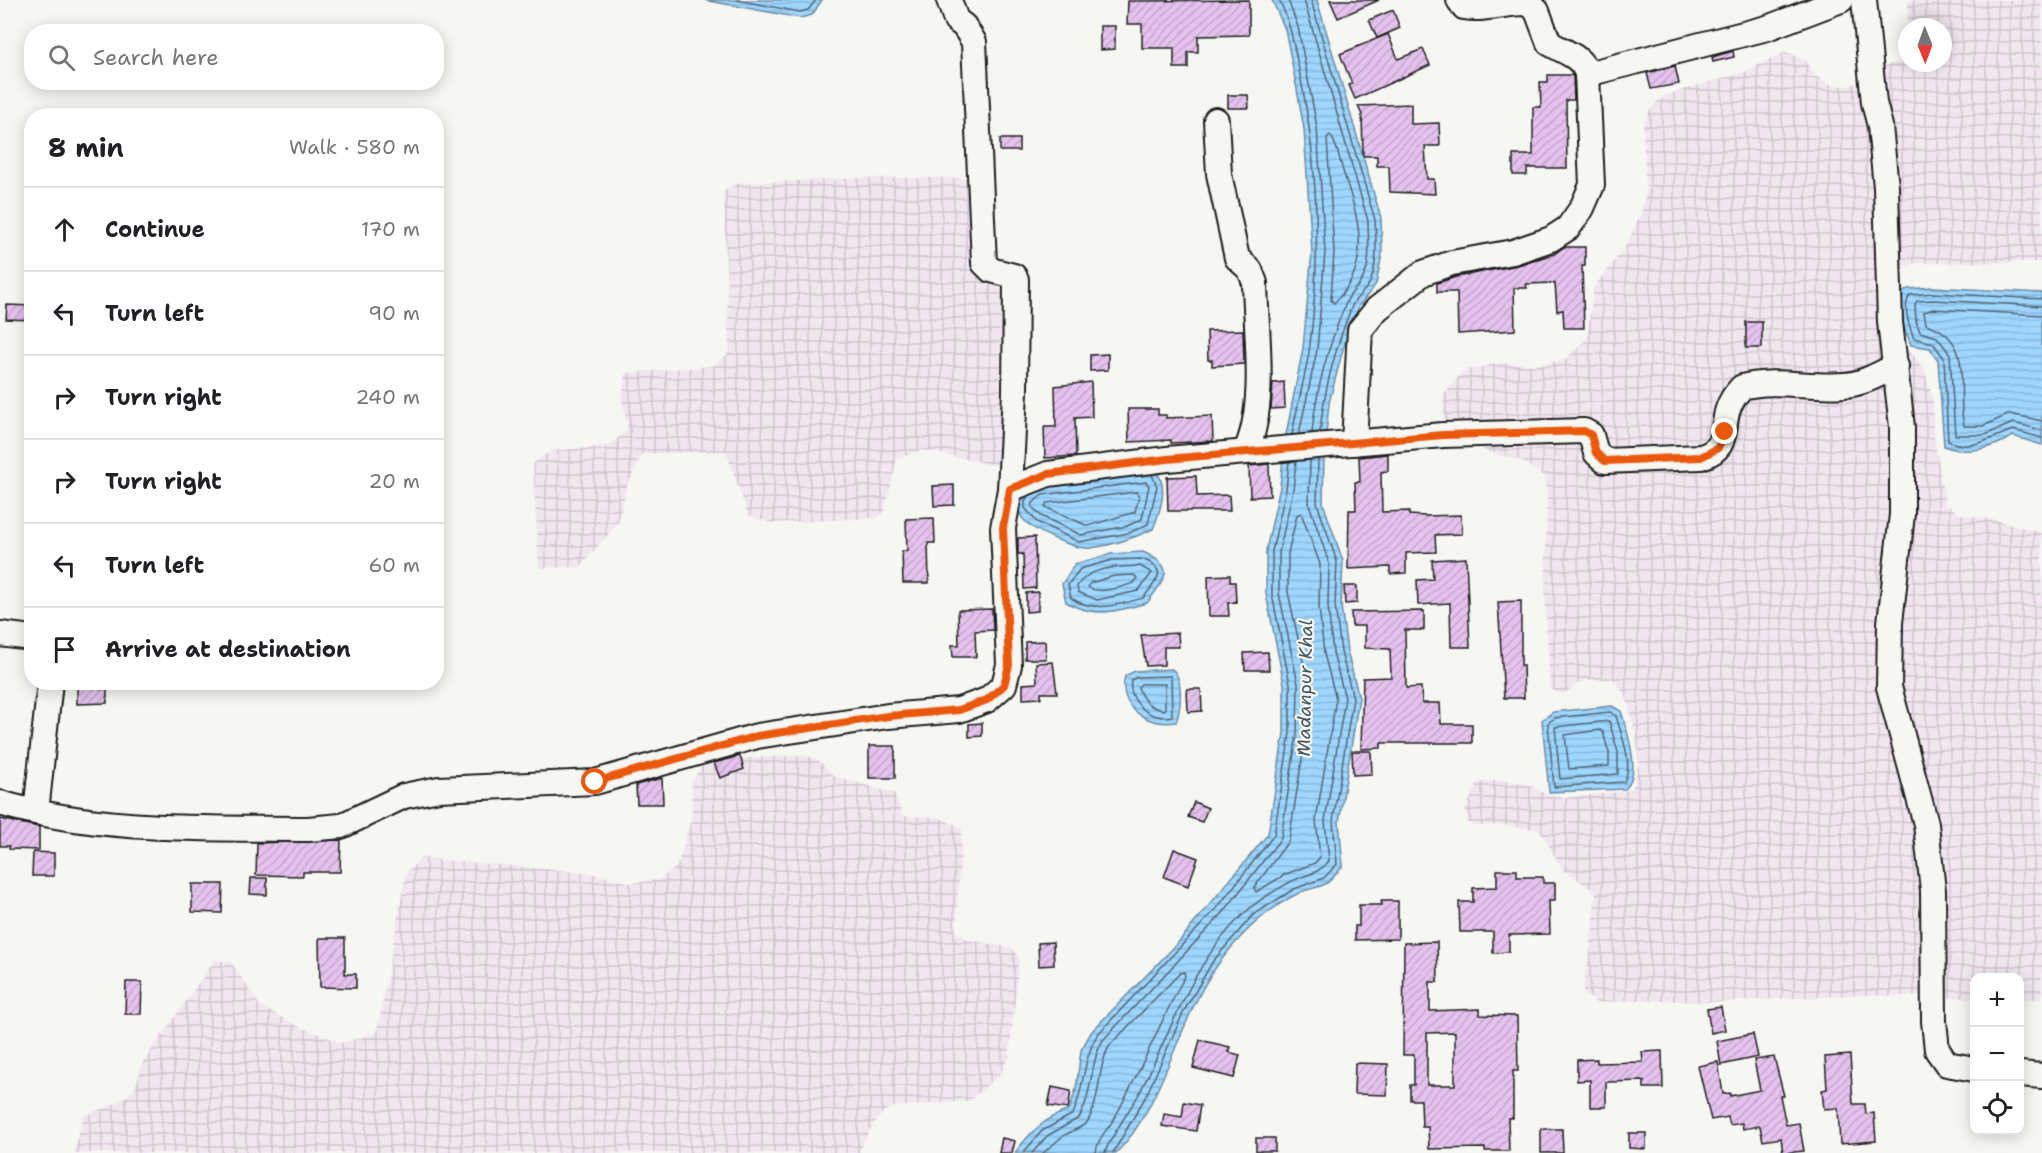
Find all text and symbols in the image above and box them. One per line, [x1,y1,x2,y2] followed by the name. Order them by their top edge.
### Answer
[1898,18,1952,72] north arrow
[24,24,444,90] search box
[45,41,78,74] icon: search
[93,43,219,72] text: Search here
[48,130,124,165] text: 8 min
[289,134,420,160] text: Walk · 580 m
[48,213,81,246] icon: ahead
[105,215,205,244] text: Continue
[361,216,420,242] text: 170 m
[48,297,81,330] icon: left
[105,299,204,328] text: Turn left
[368,300,420,326] text: 90 m
[48,381,81,414] icon: right
[105,383,222,412] text: Turn right
[355,384,420,410] text: 240 m
[1711,418,1737,444] route end
[48,465,81,498] icon: right
[105,467,222,496] text: Turn right
[369,468,420,494] text: 20 m
[48,549,81,582] icon: left
[105,551,204,580] text: Turn left
[368,552,420,578] text: 60 m
[1292,619,1318,757] water label: Madanpur Khal
[48,633,81,666] icon: arrive
[105,635,351,664] text: Arrive at destination
[581,768,607,794] route start
[1970,973,2024,1135] map controls
[1970,973,2024,1027] button: +
[1970,1027,2024,1081] button: −
[1970,1081,2024,1135] button: locate

